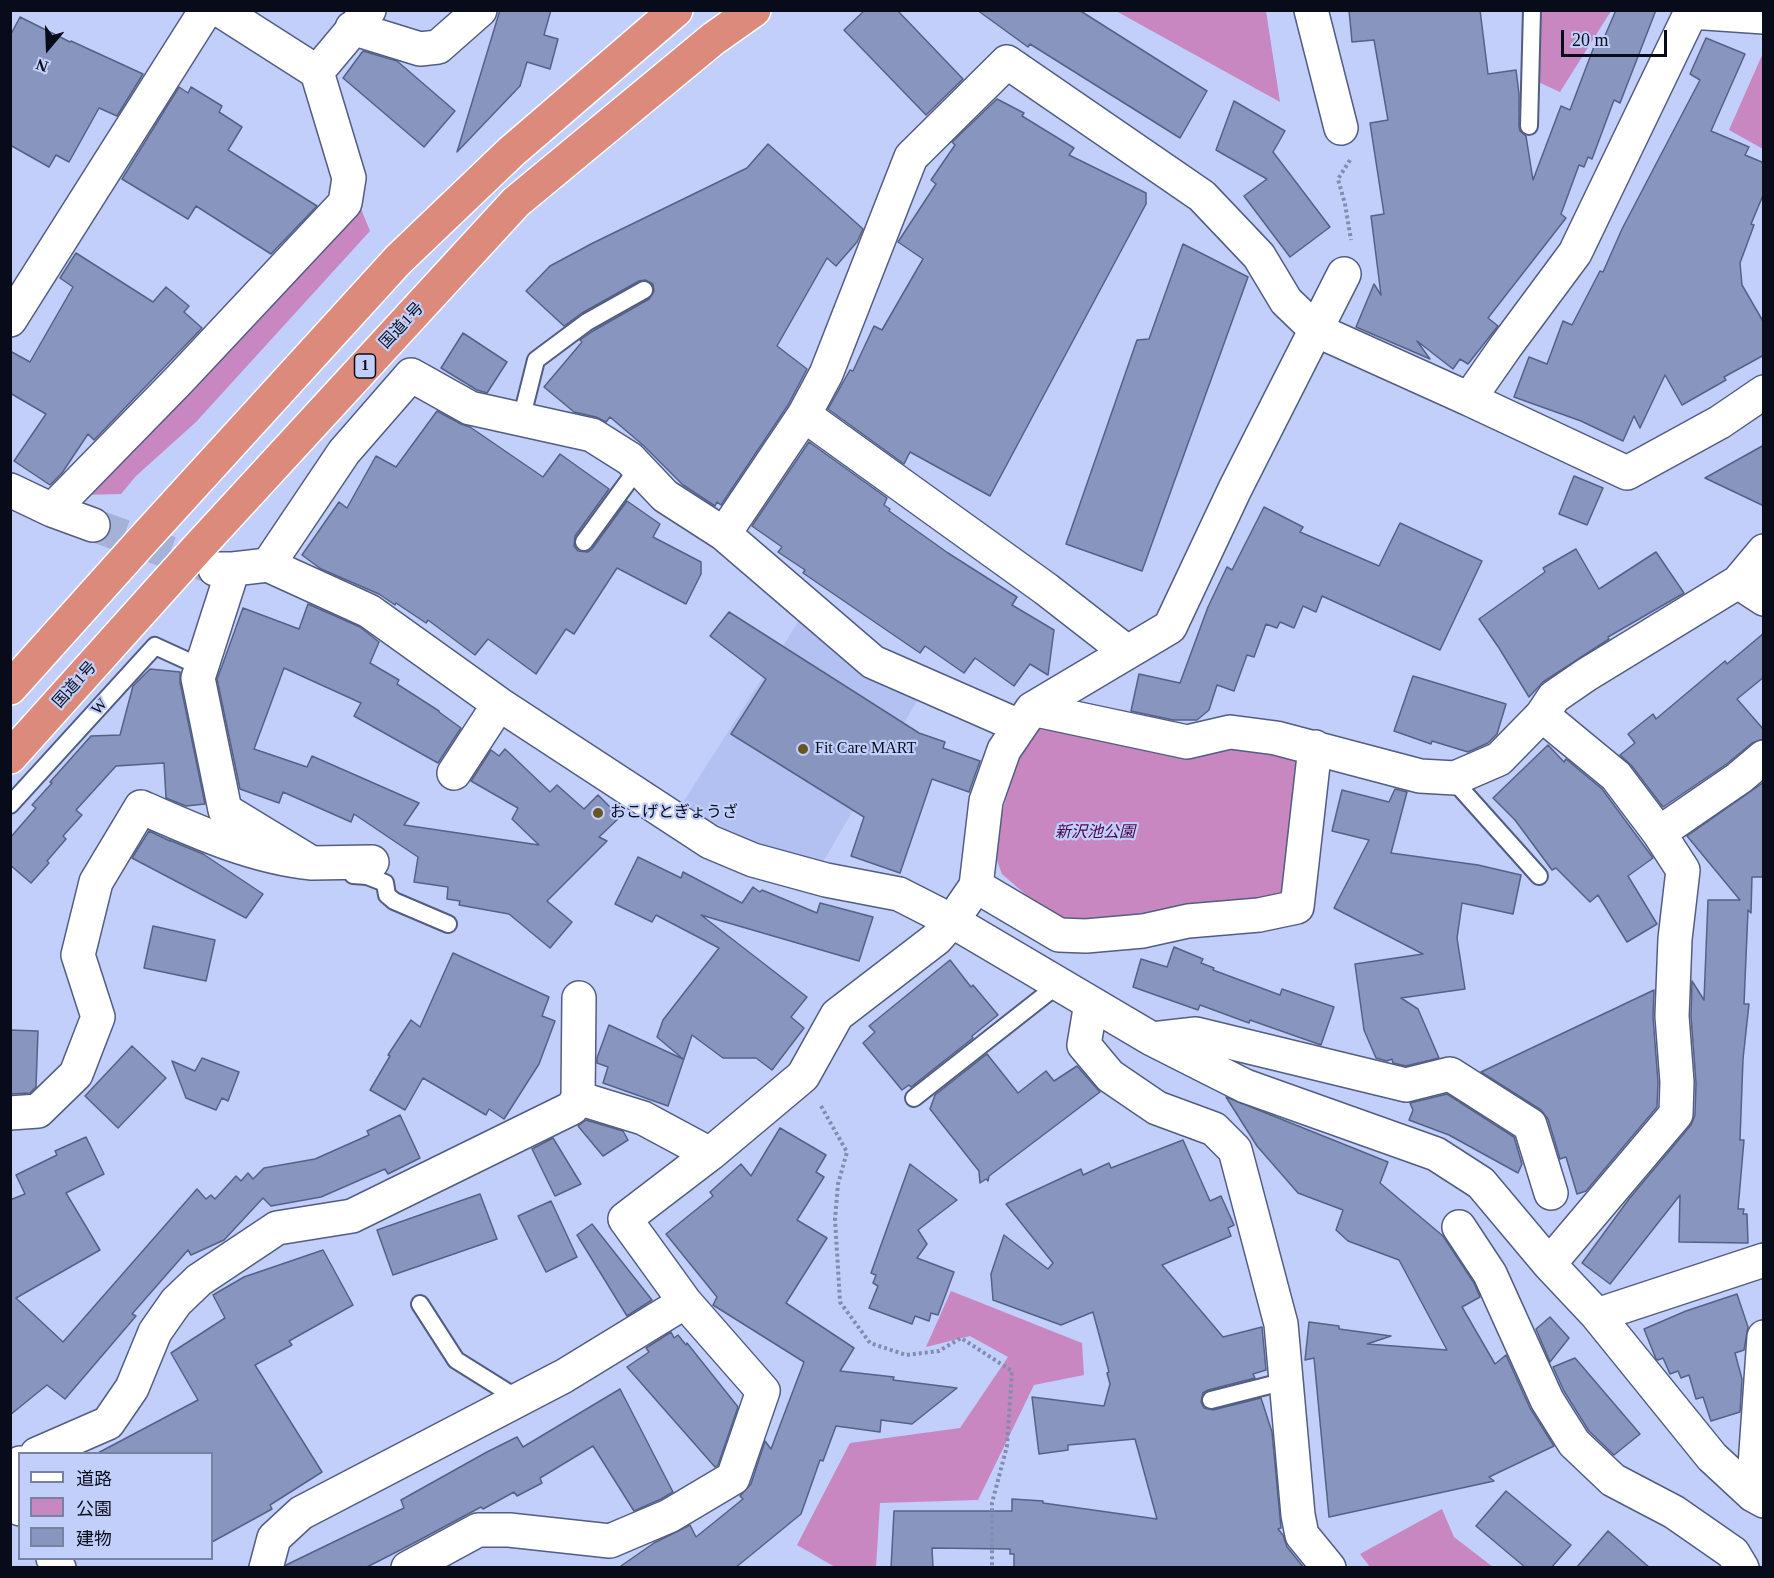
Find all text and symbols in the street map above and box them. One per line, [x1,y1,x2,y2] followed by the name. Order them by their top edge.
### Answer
[18,18,78,78] north arrow
[1564,18,1670,56] scale bar
[1572,30,1609,50] text: 20 m
[34,56,50,75] text: N
[376,299,428,353] street label: 国道1号
[354,354,376,378] road number: 1
[49,658,101,712] street label: 国道1号
[88,695,112,719] street label: W
[815,739,916,759] place label: Fit Care MART
[796,742,810,756] marker: Fit Care MART
[610,803,738,823] place label: おこげとぎょうざ
[591,806,605,820] marker: おこげとぎょうざ
[1055,823,1135,843] park label: 新沢池公園
[18,1452,213,1560] legend
[76,1469,112,1489] text: 道路
[76,1499,112,1519] text: 公園
[76,1529,112,1549] text: 建物

